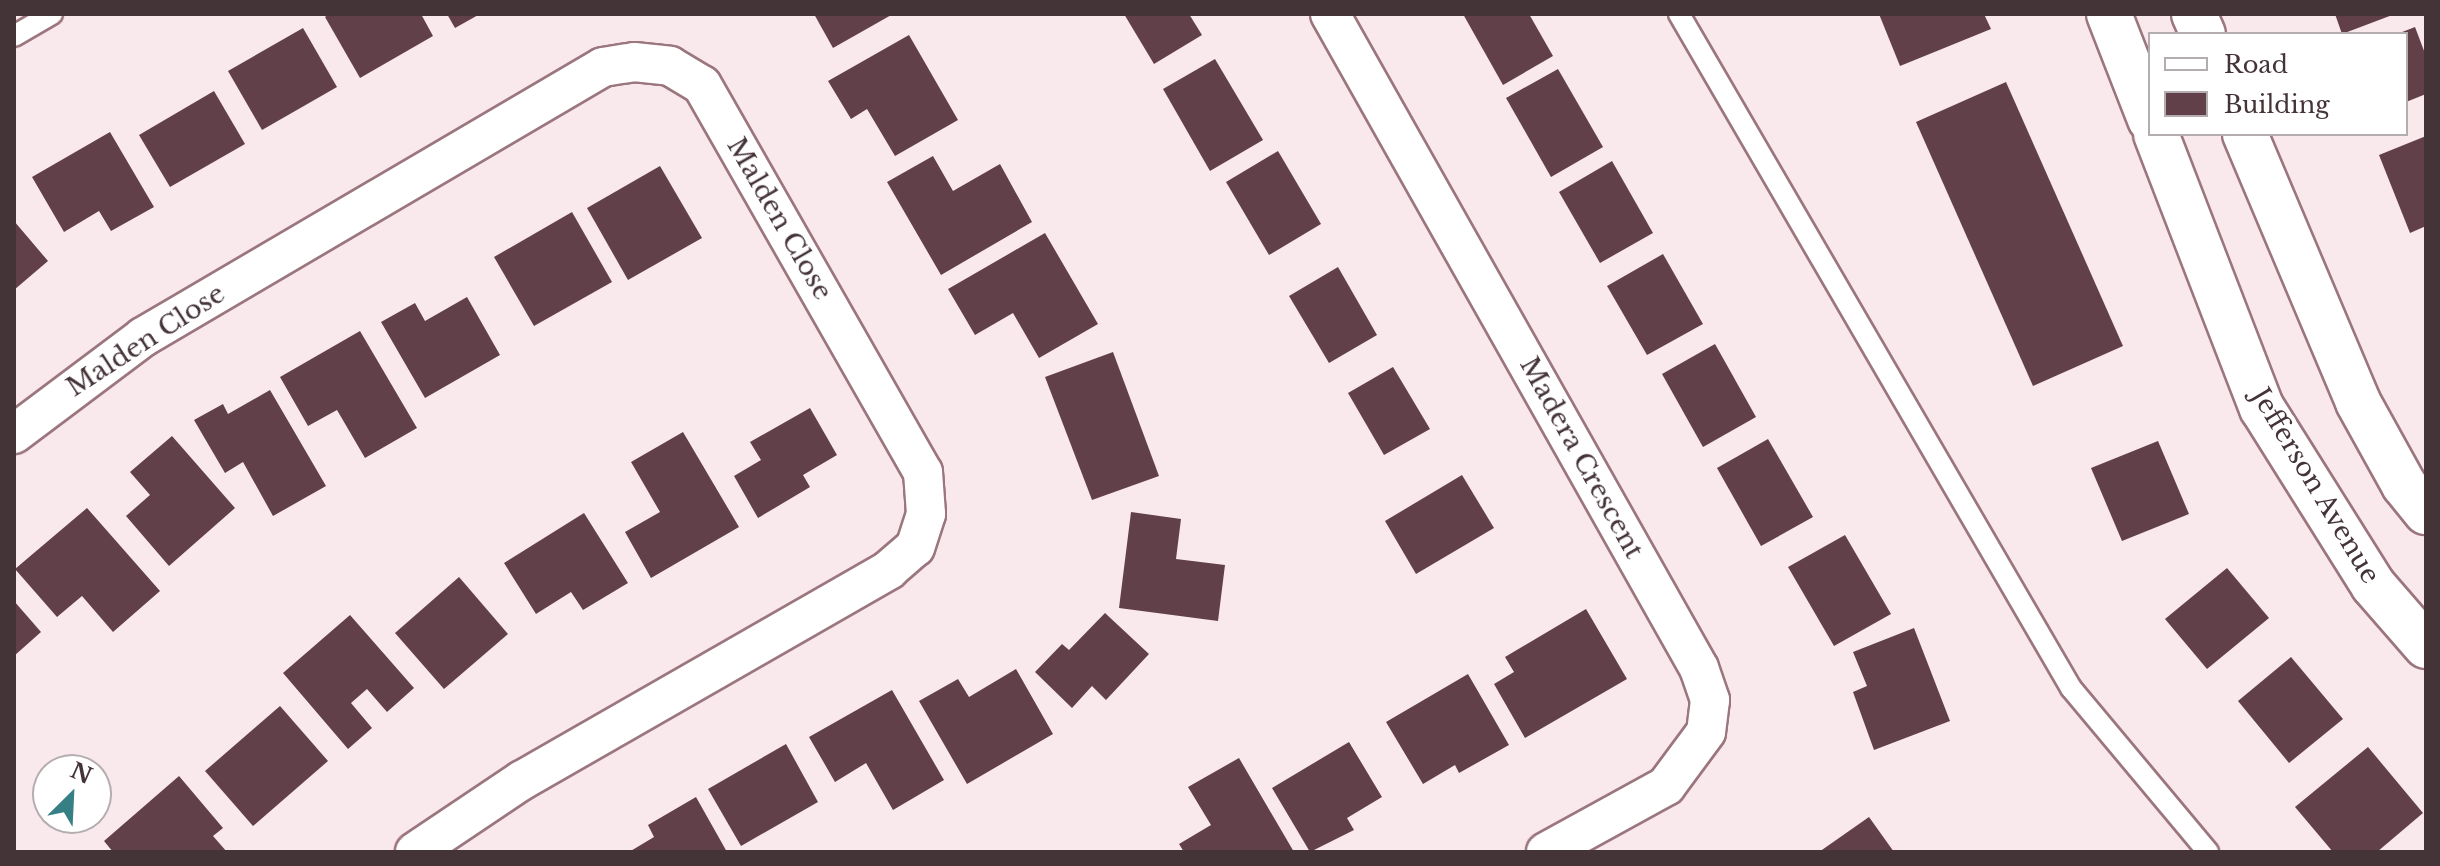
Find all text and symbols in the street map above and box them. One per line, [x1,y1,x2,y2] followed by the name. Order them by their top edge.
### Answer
[2148,32,2408,136] legend
[2224,50,2288,79] text: Road
[2224,90,2330,119] text: Building
[720,132,838,306] street label: Malden Close
[61,278,231,404] street label: Malden Close
[1513,352,1649,564] street label: Madera Crescent
[2244,382,2386,590] street label: Jefferson Avenue
[32,754,112,834] north arrow
[66,757,96,790] text: N

